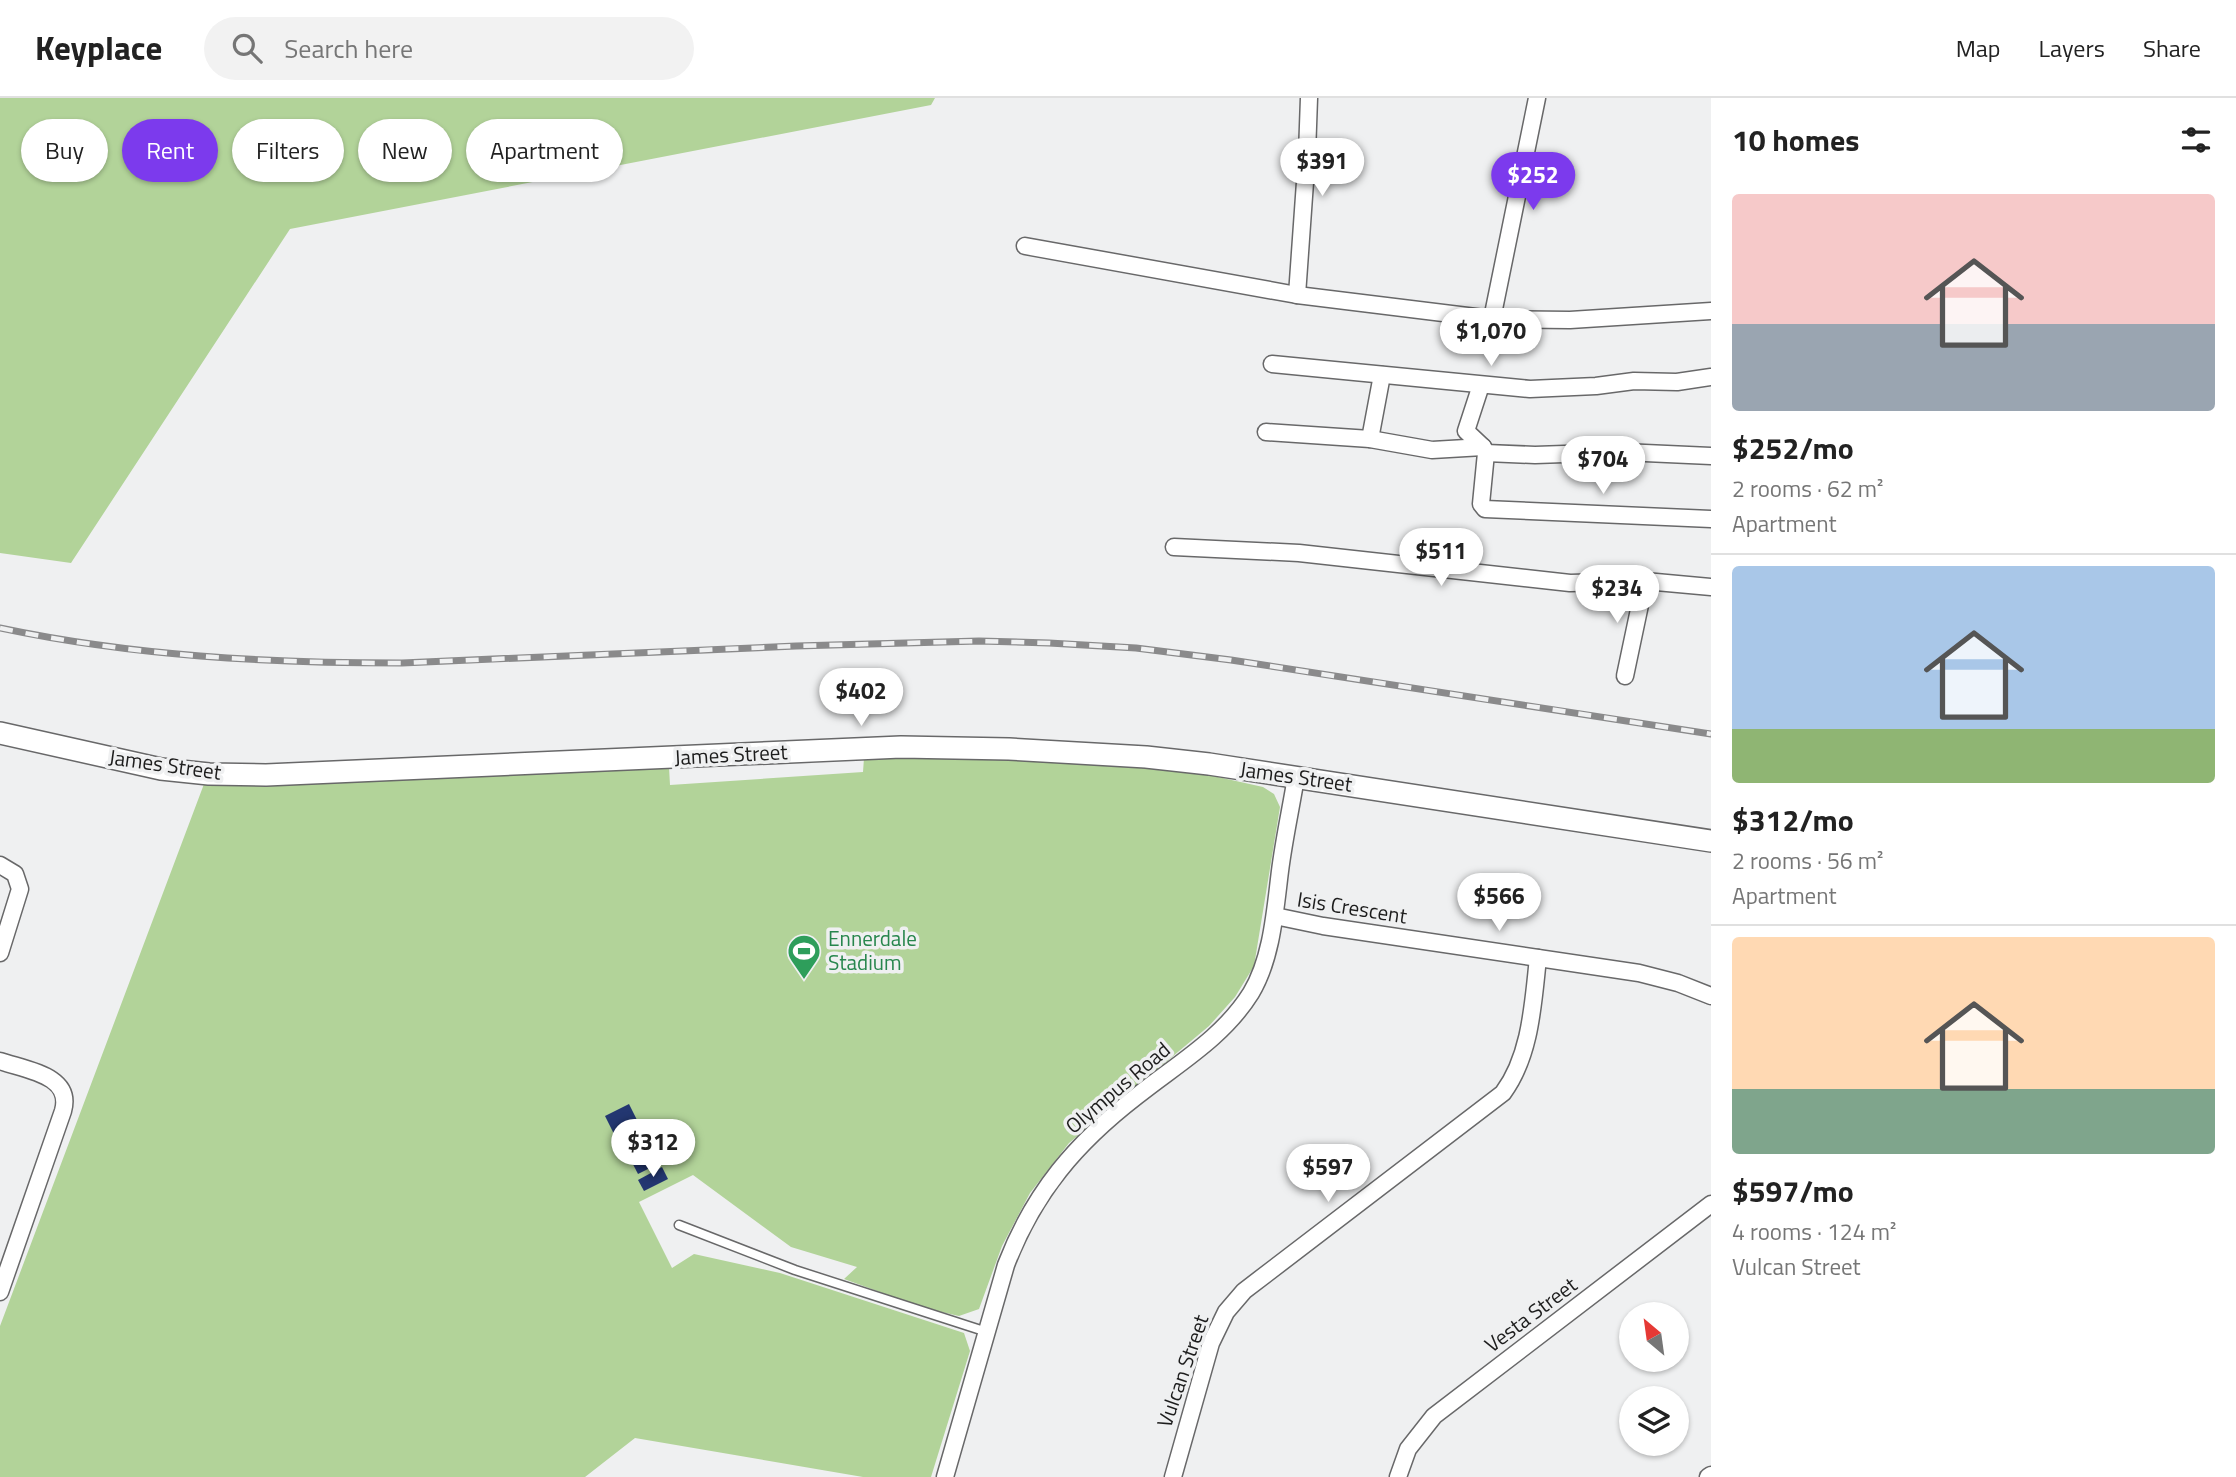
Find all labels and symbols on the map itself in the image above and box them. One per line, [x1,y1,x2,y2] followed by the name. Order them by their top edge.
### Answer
[1281,139,1363,198] pin: $391
[1492,152,1574,212] pin: $252
[1434,308,1548,368] pin: $1,070
[1562,436,1644,496] pin: $704
[1400,528,1482,588] pin: $511
[1576,566,1658,625] pin: $234
[820,668,902,728] pin: $402
[674,735,789,773] street label: James Street
[107,740,224,788] street label: James Street
[1238,752,1355,800] street label: James Street
[1458,874,1540,933] pin: $566
[1295,883,1410,932] street label: Isis Crescent
[828,922,917,978] place label: Ennerdale Stadium
[785,932,823,981] sports icon: Ennerdale Stadium
[1058,1034,1177,1141] street label: Olympus Road
[612,1119,694,1179] pin: $312
[1287,1144,1369,1204] pin: $597
[1477,1268,1584,1360] street label: Vesta Street
[1619,1302,1689,1372] north arrow
[1148,1309,1217,1431] street label: Vulcan Street

